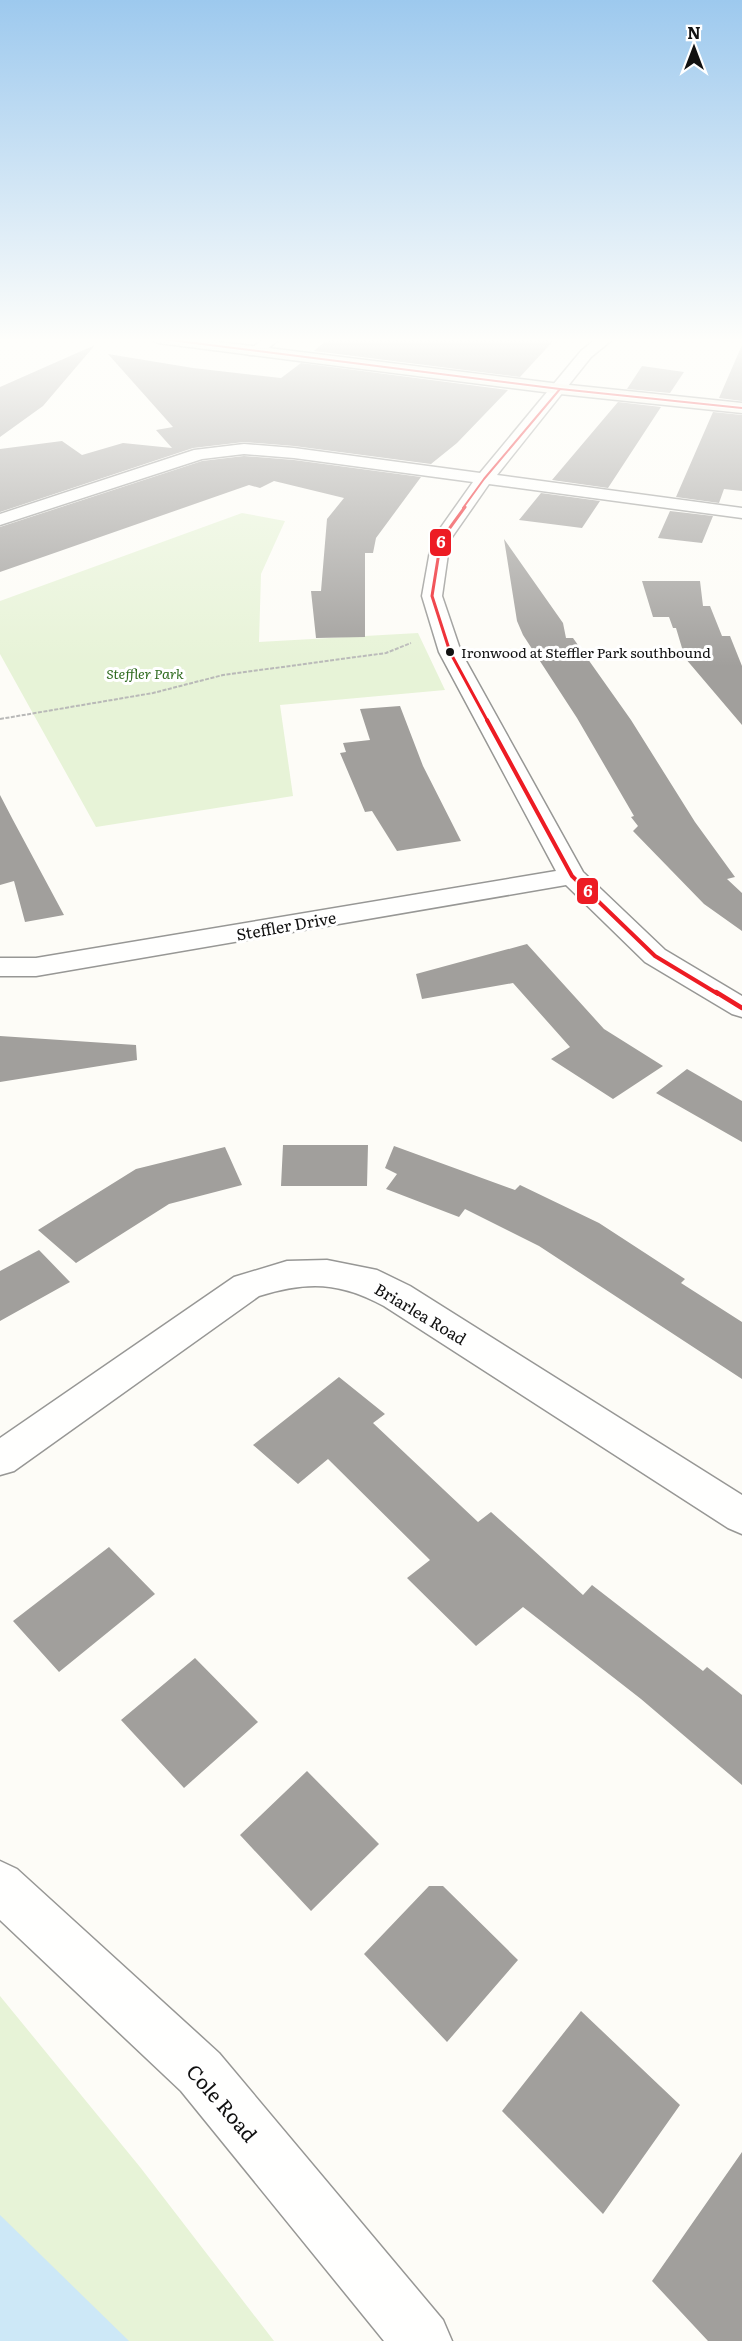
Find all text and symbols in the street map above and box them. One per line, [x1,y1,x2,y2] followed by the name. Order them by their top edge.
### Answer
[664,18,724,78] north arrow
[687,20,701,44] text: N
[429,528,452,557] line badge: 6
[436,529,446,553] text: 6
[461,642,711,662] place label: Ironwood at Steffler Park southbound
[444,646,456,658] marker: Ironwood at Steffler Park southbound
[106,663,184,683] park label: Steffler Park
[576,877,599,905] line badge: 6
[583,878,593,902] text: 6
[234,904,338,946] street label: Steffler Drive
[371,1276,472,1350] street label: Briarlea Road
[181,2056,265,2148] street label: Cole Road

